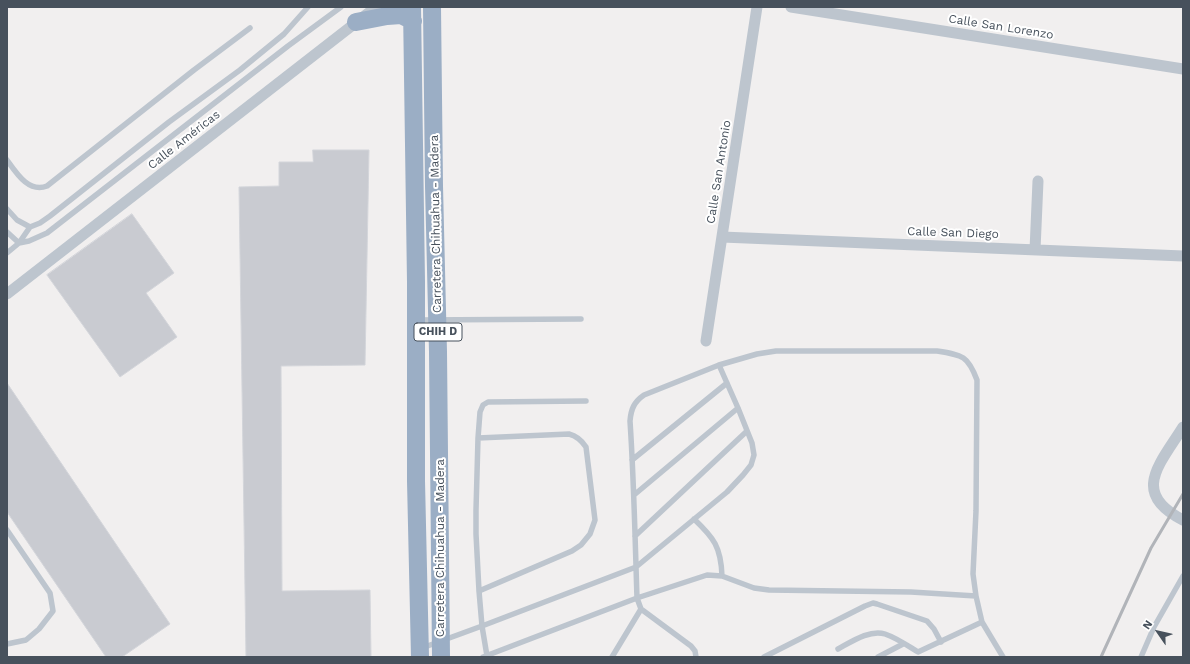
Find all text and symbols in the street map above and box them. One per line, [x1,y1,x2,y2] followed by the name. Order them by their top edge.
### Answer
[948,12,1054,42] street label: Calle San Lorenzo
[145,107,223,173] street label: Calle Américas
[704,119,734,225] street label: Calle San Antonio
[427,135,445,313] street label: Carretera Chihuahua - Madera
[907,224,999,242] street label: Calle San Diego
[414,323,462,341] road number: CHIH D
[433,459,447,637] street label: Carretera Chihuahua - Madera
[1138,612,1178,652] north arrow
[1140,618,1155,632] text: N

